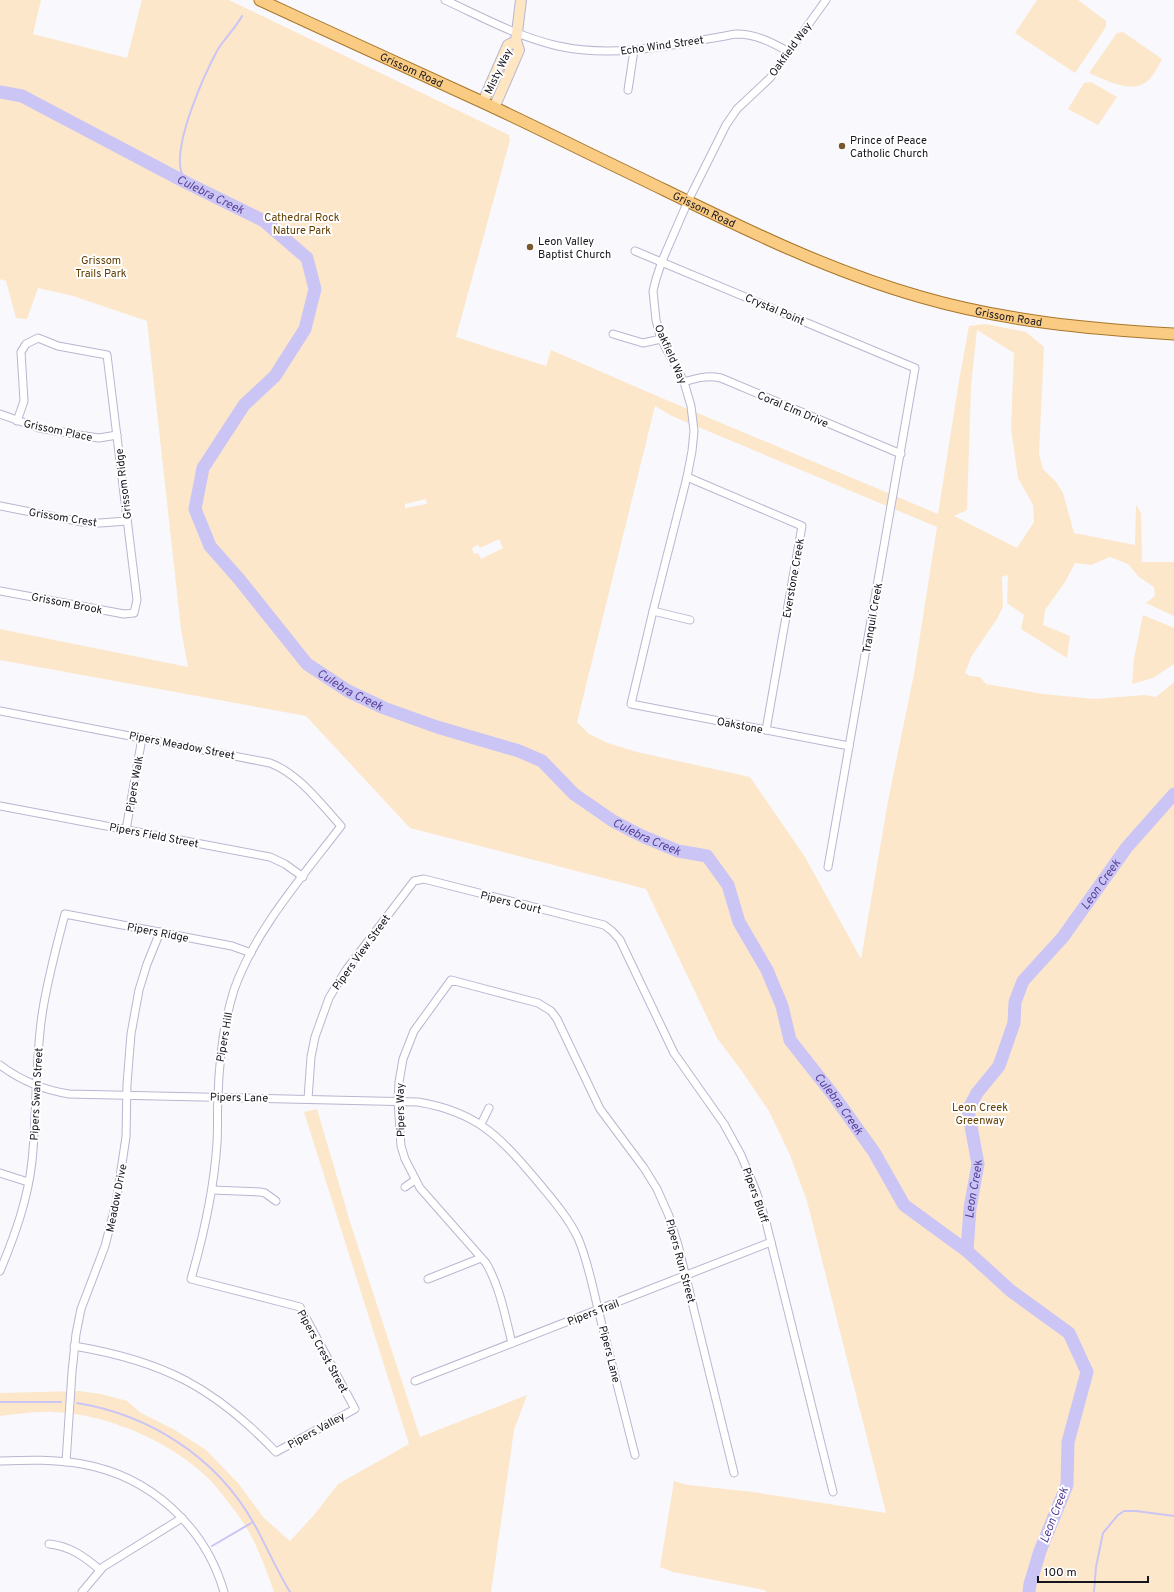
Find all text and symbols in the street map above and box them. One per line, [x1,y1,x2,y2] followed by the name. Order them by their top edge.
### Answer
[766,20,815,79] street label: Oakfield Way
[620,33,705,59] street label: Echo Wind Street
[482,46,516,97] street label: Misty Way
[377,50,445,91] street label: Grissom Road
[850,134,928,161] place label: Prince of Peace Catholic Church
[837,141,847,151] marker: Prince of Peace Catholic Church
[174,172,247,219] water label: Culebra Creek
[670,189,738,231] street label: Grissom Road
[264,211,340,238] park label: Cathedral Rock Nature Park
[538,235,611,262] place label: Leon Valley Baptist Church
[525,242,535,252] marker: Leon Valley Baptist Church
[75,254,127,281] park label: Grissom Trails Park
[743,291,807,329] street label: Crystal Point
[973,305,1043,330] street label: Grissom Road
[651,322,690,387] street label: Oakfield Way
[755,389,830,431] street label: Coral Elm Drive
[22,417,94,445] street label: Grissom Place
[113,448,135,520] street label: Grissom Ridge
[28,506,98,530] street label: Grissom Crest
[780,537,808,619] street label: Everstone Creek
[860,582,886,655] street label: Tranquil Creek
[30,590,104,618] street label: Grissom Brook
[314,666,386,716] water label: Culebra Creek
[716,715,764,737] street label: Oakstone
[128,729,236,763] street label: Pipers Meadow Street
[123,755,147,814] street label: Pipers Walk
[610,815,684,861] water label: Culebra Creek
[108,820,200,852] street label: Pipers Field Street
[1078,856,1125,913] water label: Leon Creek
[479,889,543,917] street label: Pipers Court
[330,912,394,993] street label: Pipers View Street
[126,920,190,946] street label: Pipers Ridge
[214,1011,236,1063] street label: Pipers Hill
[28,1047,46,1141] street label: Pipers Swan Street
[810,1070,867,1139] water label: Culebra Creek
[394,1082,408,1137] street label: Pipers Way
[210,1090,268,1106] street label: Pipers Lane
[952,1101,1008,1128] park label: Leon Creek Greenway
[962,1158,987,1219] water label: Leon Creek
[103,1163,130,1234] street label: Meadow Drive
[739,1166,771,1225] street label: Pipers Bluff
[662,1218,698,1305] street label: Pipers Run Street
[565,1297,621,1329] street label: Pipers Trail
[293,1307,351,1396] street label: Pipers Crest Street
[595,1324,623,1384] street label: Pipers Lane
[285,1409,348,1452] street label: Pipers Valley
[1037,1484,1073,1546] water label: Leon Creek
[1038,1558,1148,1584] scale bar
[1044,1565,1077,1581] text: 100 m

